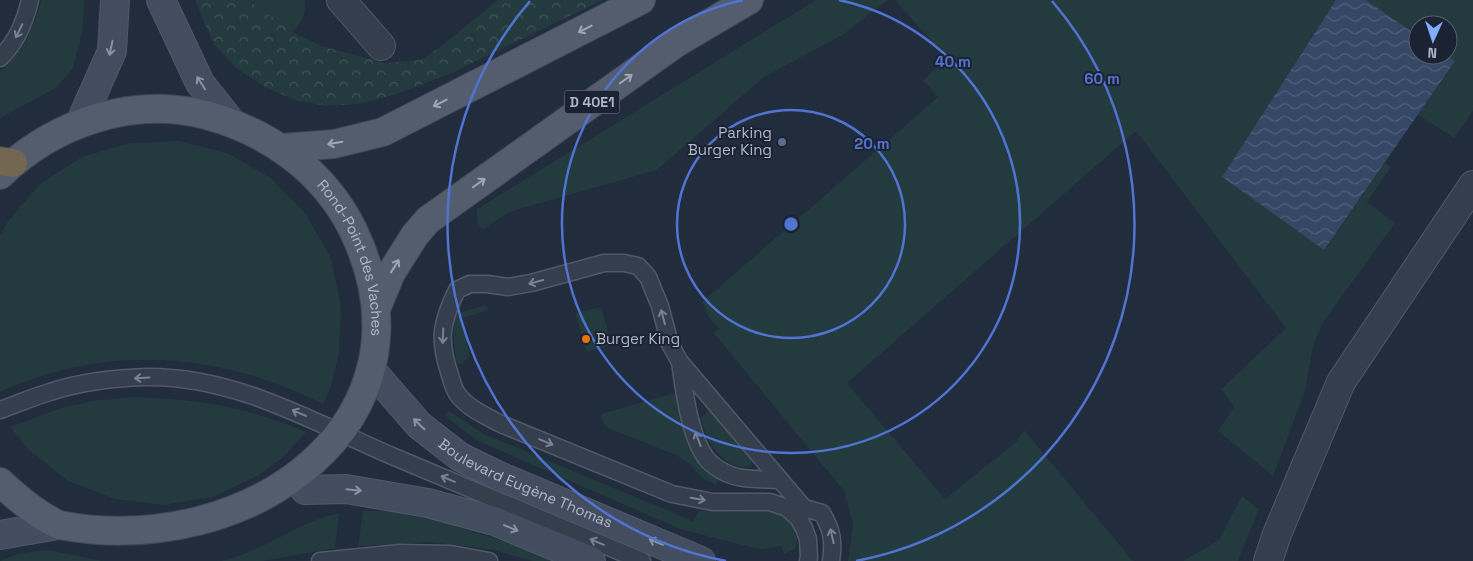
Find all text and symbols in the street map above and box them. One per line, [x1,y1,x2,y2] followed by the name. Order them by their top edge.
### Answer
[1408,15,1458,65] north arrow
[14,23,24,38] one-way arrow
[577,24,592,34] one-way arrow
[106,40,115,56] one-way arrow
[1427,44,1437,62] text: N
[935,52,971,71] text: 40 m
[1084,69,1120,88] text: 60 m
[619,74,633,84] one-way arrow
[196,76,207,90] one-way arrow
[564,90,620,114] road number: D 40E1
[433,99,448,108] one-way arrow
[688,123,772,159] place label: Parking Burger King
[854,134,890,153] text: 20 m
[776,136,788,148] marker: Parking Burger King
[328,139,344,149] one-way arrow
[313,175,386,337] street label: Rond-Point des Vaches
[472,178,486,188] one-way arrow
[782,215,800,233] centre of rings
[391,259,401,273] one-way arrow
[528,277,544,287] one-way arrow
[657,309,667,325] one-way arrow
[439,327,448,343] one-way arrow
[596,329,680,348] place label: Burger King
[580,333,592,345] marker: Burger King
[134,373,150,382] one-way arrow
[292,408,307,418] one-way arrow
[412,418,425,430] one-way arrow
[692,431,701,446] one-way arrow
[435,434,616,532] street label: Boulevard Eugène Thomas
[538,438,553,448] one-way arrow
[441,474,456,483] one-way arrow
[346,485,362,495] one-way arrow
[689,495,705,505] one-way arrow
[503,524,518,533] one-way arrow
[827,528,836,544] one-way arrow
[590,537,605,546] one-way arrow
[649,537,664,546] one-way arrow

